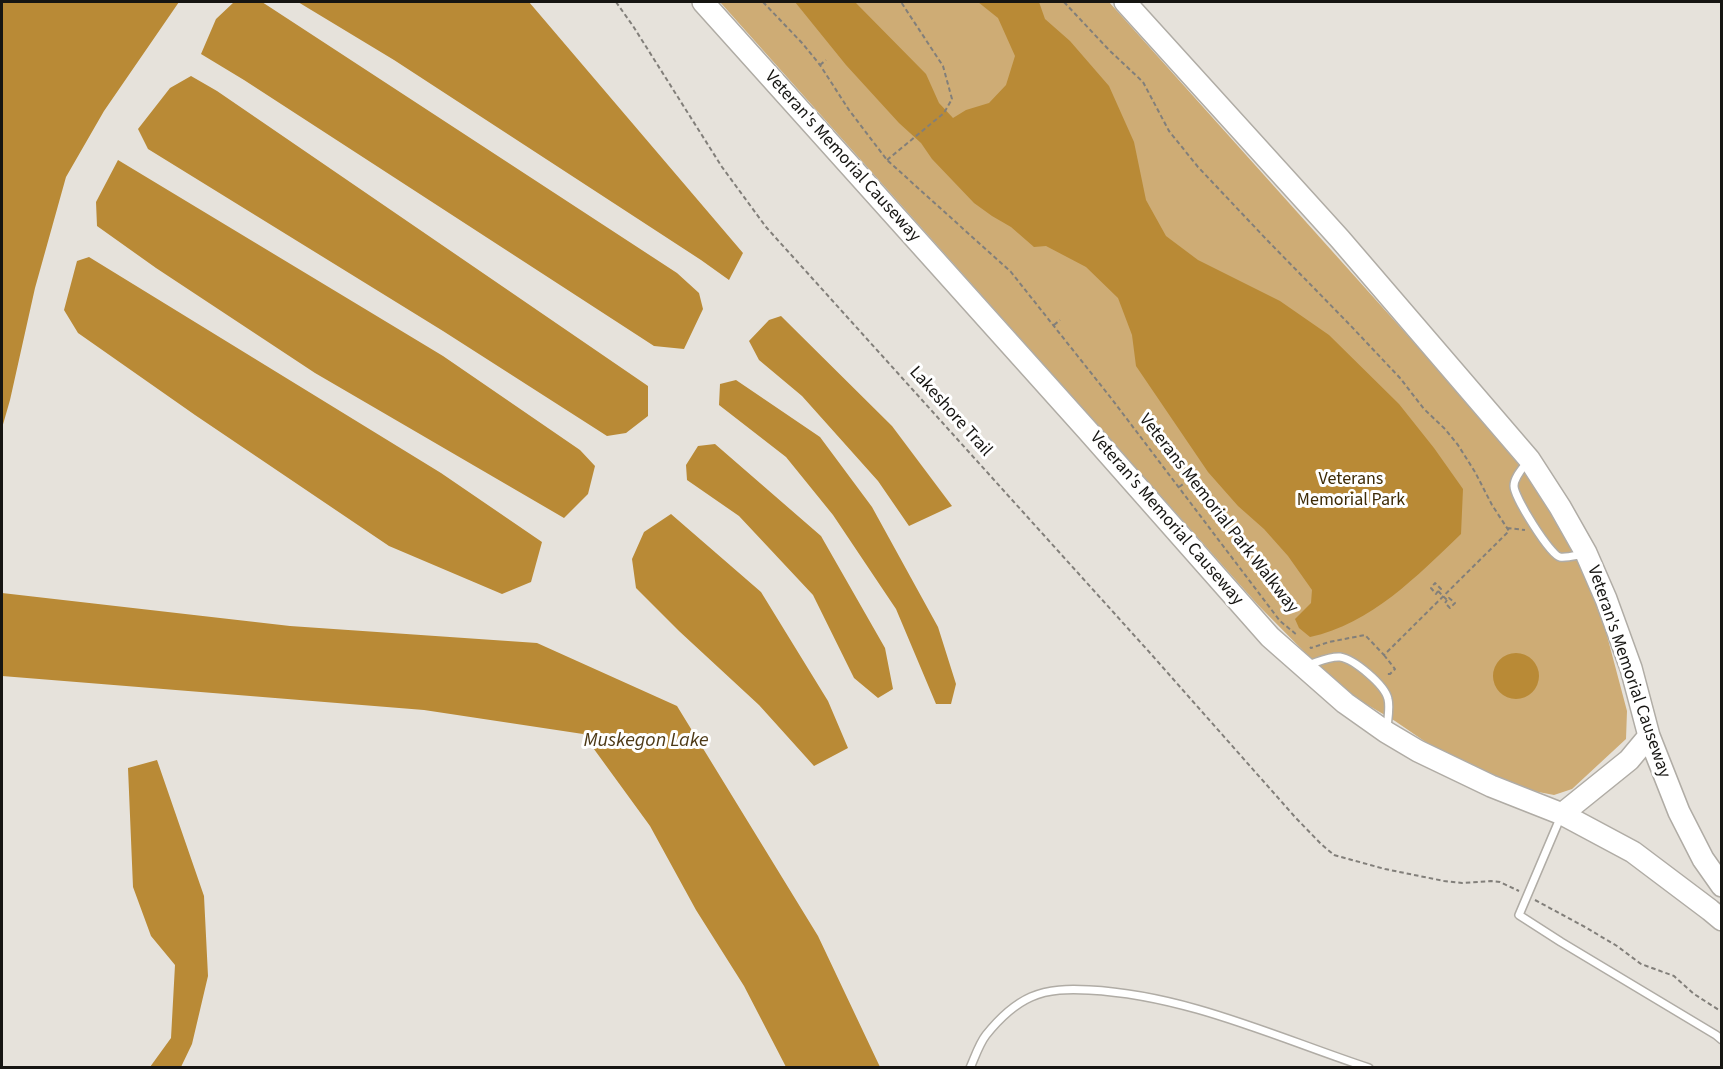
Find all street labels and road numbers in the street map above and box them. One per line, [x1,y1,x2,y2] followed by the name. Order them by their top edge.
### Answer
[759,67,925,247] street label: Veteran's Memorial Causeway
[904,363,996,461] street label: Lakeshore Trail
[1133,410,1303,618] street label: Veterans Memorial Park Walkway
[1085,428,1247,610] street label: Veteran's Memorial Causeway
[1581,563,1675,781] street label: Veteran's Memorial Causeway

